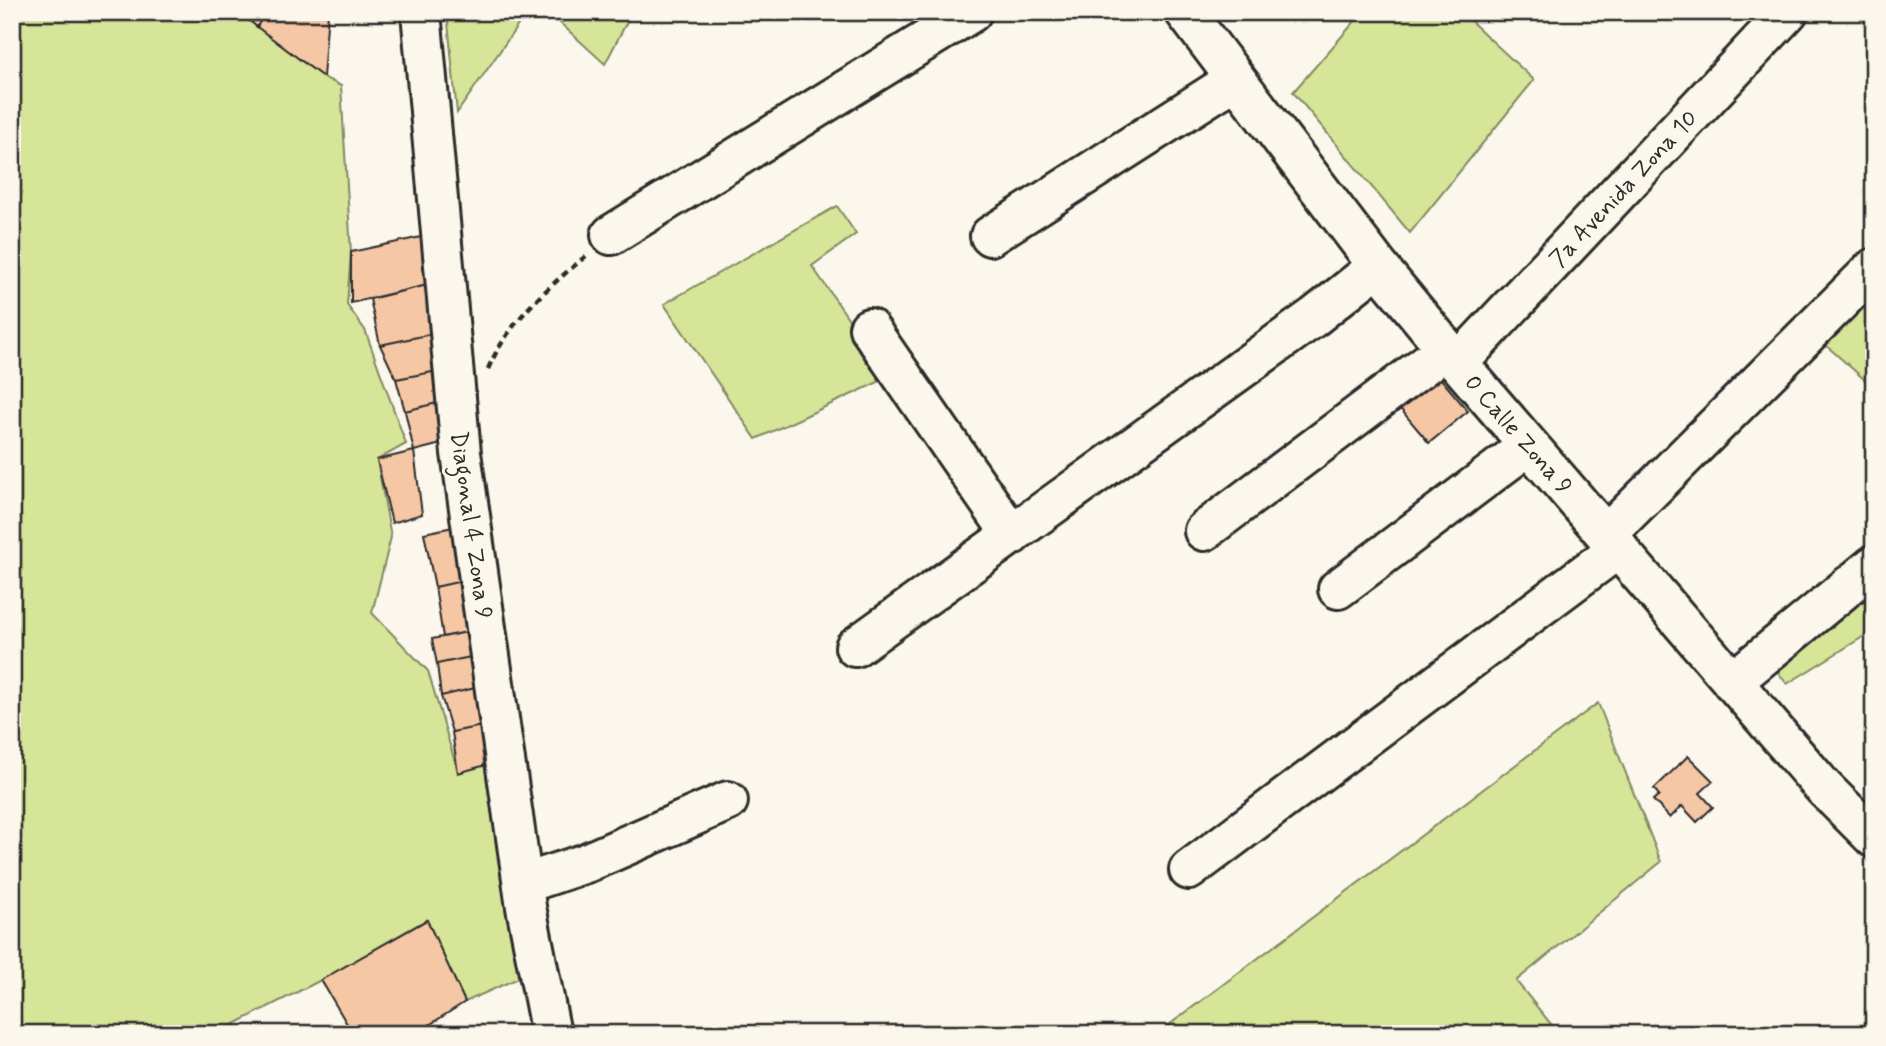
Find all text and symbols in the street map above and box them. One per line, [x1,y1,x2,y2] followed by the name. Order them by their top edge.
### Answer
[1543,104,1705,274] street label: 7a Avenida Zona 10
[1457,368,1579,502] street label: 0 Calle Zona 9
[439,429,499,621] street label: Diagonal 4 Zona 9

